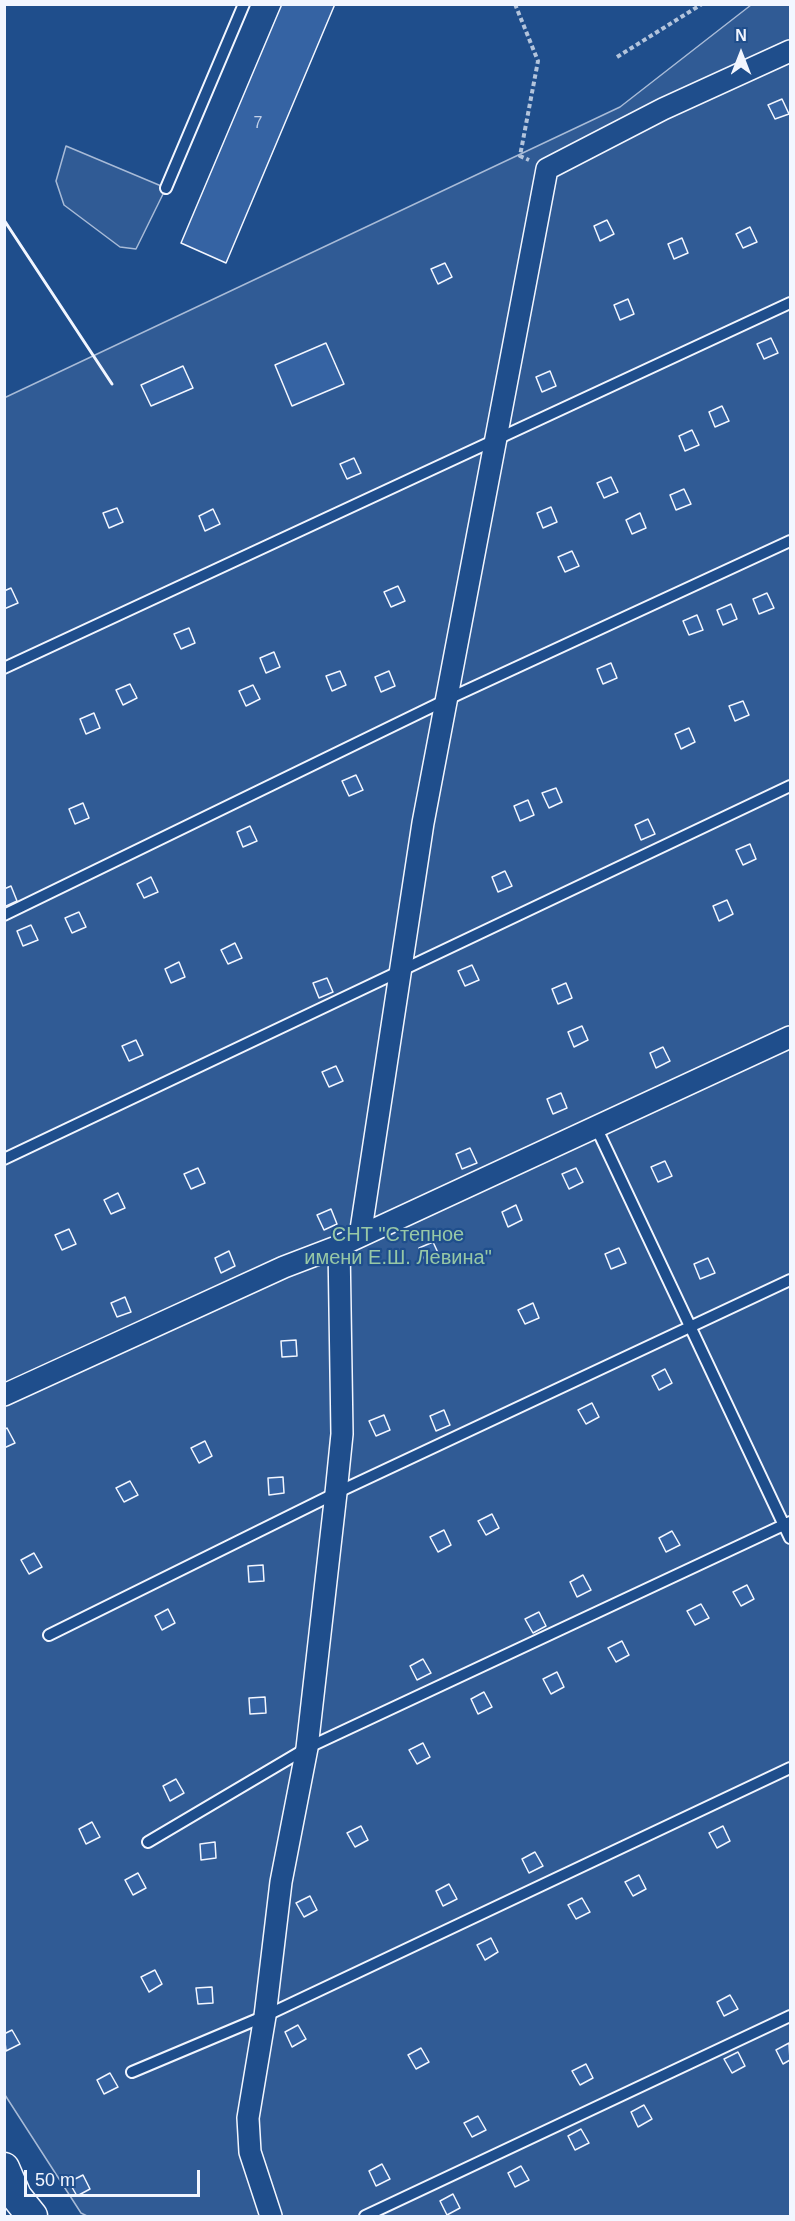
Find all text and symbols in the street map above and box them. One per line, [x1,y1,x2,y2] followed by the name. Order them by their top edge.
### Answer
[711,24,771,84] north arrow
[735,27,747,44] text: N
[254,114,262,134] house number: 7
[304,1223,492,1270] park label: СНТ "Степное имени Е.Ш. Левина"
[27,2158,202,2196] scale bar
[35,2170,75,2190] text: 50 m

